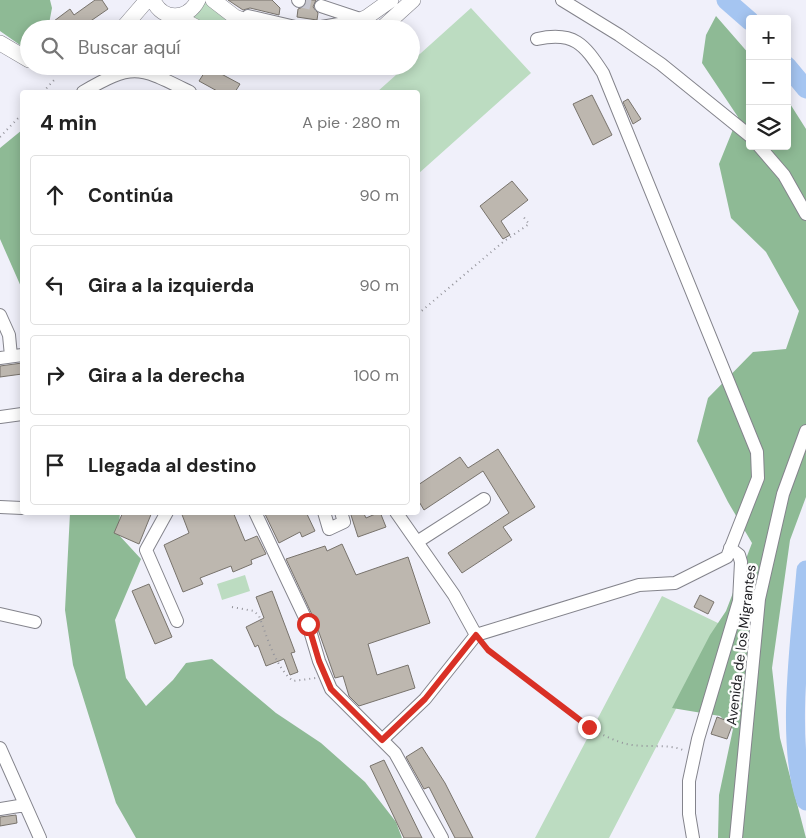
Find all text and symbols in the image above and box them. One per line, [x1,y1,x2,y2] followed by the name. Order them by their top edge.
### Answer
[746,15,791,150] map controls
[746,15,791,60] button: +
[20,20,420,75] search box
[38,34,66,62] icon: search
[78,35,181,60] text: Buscar aquí
[746,60,791,105] button: −
[746,105,791,150] button: layers
[40,109,97,137] text: 4 min
[302,112,400,133] text: A pie · 280 m
[41,181,69,209] icon: ahead
[88,183,173,208] text: Continúa
[359,185,399,206] text: 90 m
[41,271,69,299] icon: left
[88,273,254,298] text: Gira a la izquierda
[359,275,399,296] text: 90 m
[41,361,69,389] icon: right
[88,363,245,388] text: Gira a la derecha
[354,365,399,386] text: 100 m
[41,451,69,479] icon: arrive
[88,453,257,478] text: Llegada al destino
[722,564,760,726] street label: Avenida de los Migrantes
[297,613,320,636] route start
[578,716,601,739] route end

